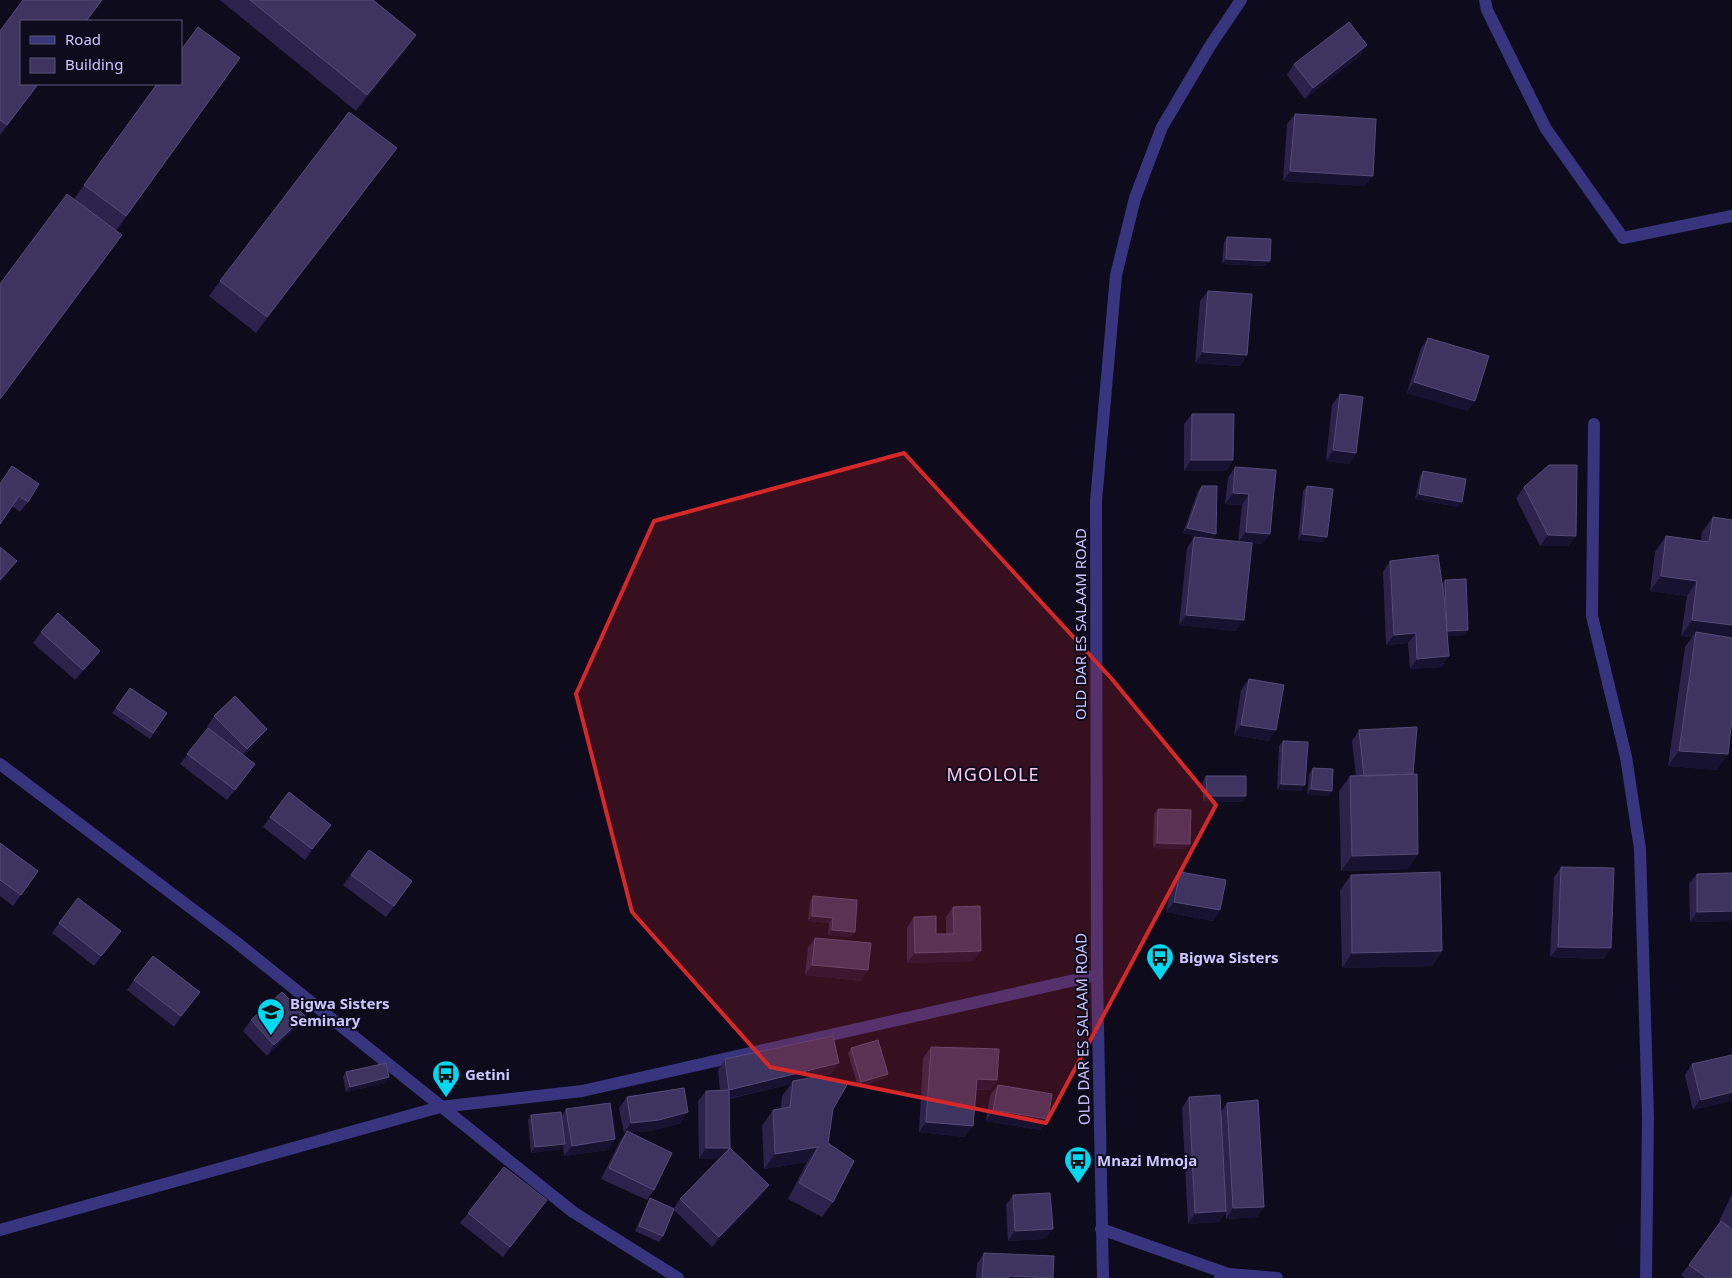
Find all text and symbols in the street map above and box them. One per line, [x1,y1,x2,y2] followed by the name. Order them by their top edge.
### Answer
[20,20,182,85] legend
[65,29,101,49] text: Road
[65,54,123,74] text: Building
[1070,528,1090,720] street label: OLD DAR ES SALAAM ROAD
[946,762,1040,786] district label: MGOLOLE
[1070,933,1094,1125] street label: OLD DAR ES SALAAM ROAD
[1145,942,1175,981] bus stop icon: Bigwa Sisters
[1179,947,1279,967] place label: Bigwa Sisters
[290,993,390,1030] place label: Bigwa Sisters Seminary
[256,997,286,1036] school or university icon: Bigwa Sisters Seminary
[431,1059,461,1098] bus stop icon: Getini
[465,1064,510,1084] place label: Getini
[1063,1145,1093,1184] bus stop icon: Mnazi Mmoja
[1097,1150,1197,1170] place label: Mnazi Mmoja

